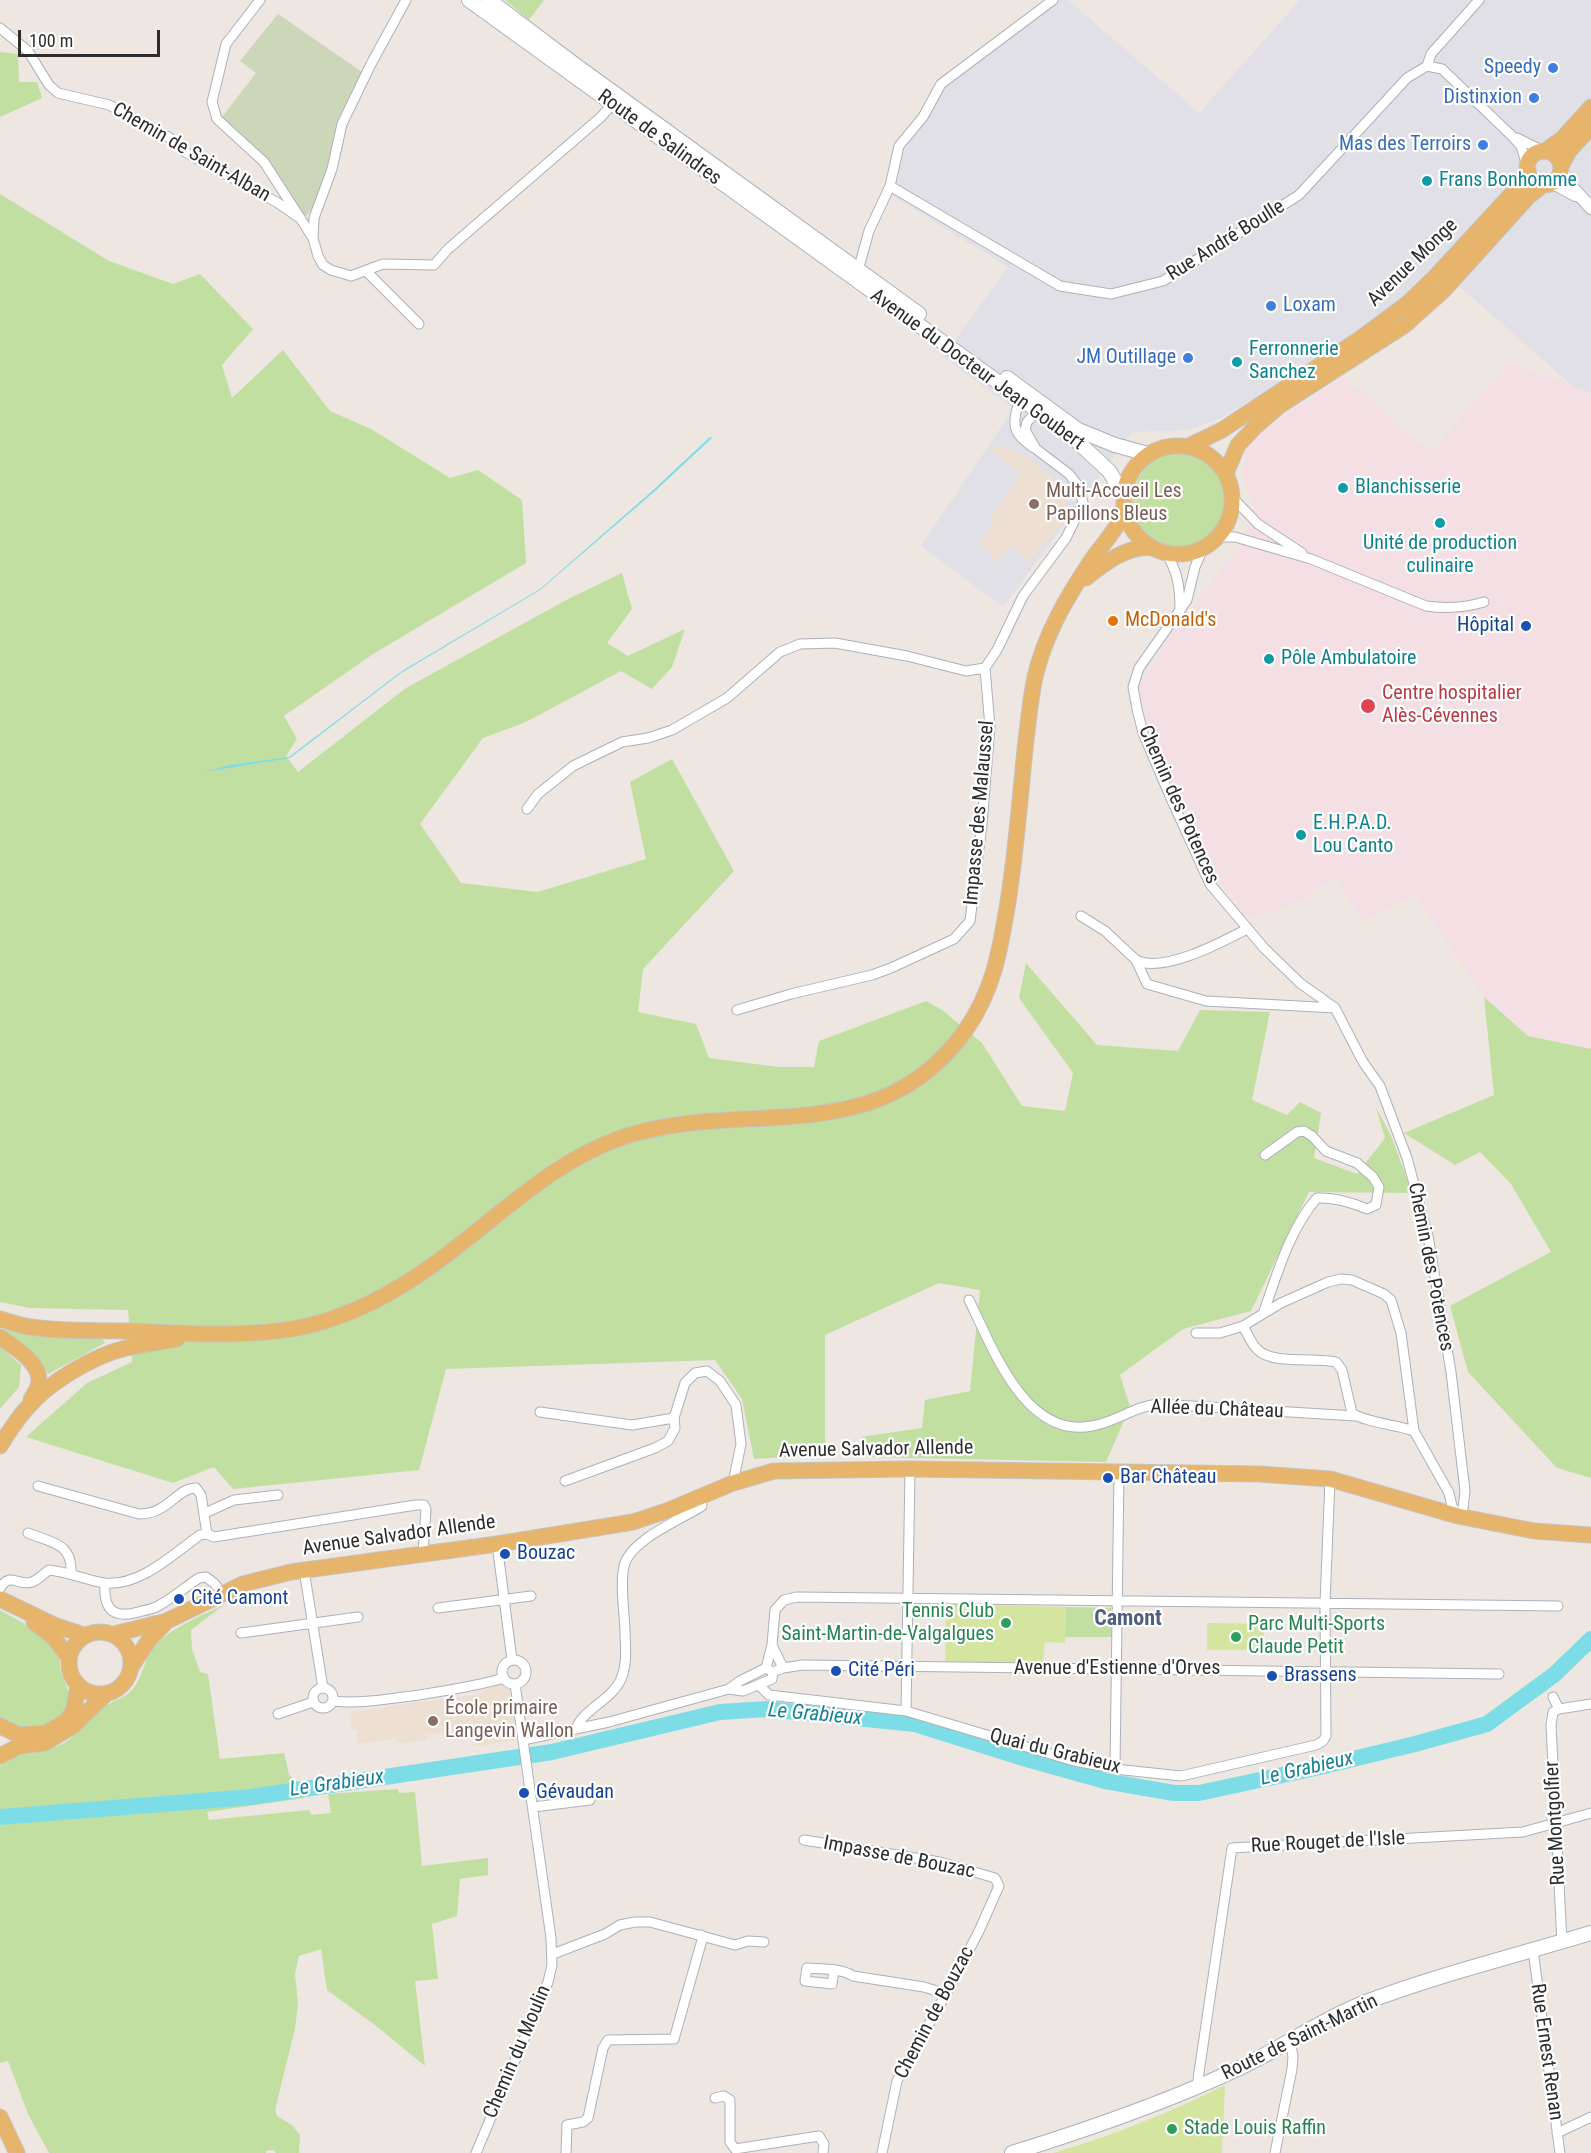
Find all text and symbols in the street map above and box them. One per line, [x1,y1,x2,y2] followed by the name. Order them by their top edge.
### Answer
[21,18,164,56] scale bar
[29,30,73,51] text: 100 m
[1484,56,1541,80] place label: Speedy
[1546,61,1560,75] marker: Speedy
[592,85,726,191] street label: Route de Salindres
[1444,86,1522,110] place label: Distinxion
[1527,91,1541,105] marker: Distinxion
[108,98,274,208] street label: Chemin de Saint-Alban
[1339,133,1471,157] place label: Mas des Terroirs
[1476,138,1490,152] marker: Mas des Terroirs
[1439,169,1577,193] place label: Frans Bonhomme
[1420,174,1434,188] marker: Frans Bonhomme
[1163,195,1289,287] street label: Rue André Boulle
[1363,214,1463,312] street label: Avenue Monge
[865,284,1089,456] street label: Avenue du Docteur Jean Goubert
[1283,294,1336,318] place label: Loxam
[1264,299,1278,313] marker: Loxam
[1249,338,1339,385] place label: Ferronnerie Sanchez
[1076,346,1176,370] place label: JM Outillage
[1181,351,1195,365] marker: JM Outillage
[1230,355,1244,369] marker: Ferronnerie Sanchez
[1355,476,1461,500] place label: Blanchisserie
[1046,480,1182,527] place label: Multi-Accueil Les Papillons Bleus
[1336,481,1350,495] marker: Blanchisserie
[1027,497,1041,511] marker: Multi-Accueil Les Papillons Bleus
[1433,516,1447,530] marker: Unité de production culinaire
[1363,532,1517,579] place label: Unité de production culinaire
[1125,609,1216,633] place label: McDonald's
[1106,614,1120,628] marker: McDonald's
[1457,614,1514,638] place label: Hôpital
[1519,619,1533,633] marker: Hôpital
[1281,647,1416,671] place label: Pôle Ambulatoire
[1262,652,1276,666] marker: Pôle Ambulatoire
[1382,682,1522,729] place label: Centre hospitalier Alès-Cévennes
[1359,697,1377,715] marker: Centre hospitalier Alès-Cévennes
[960,720,1000,906] street label: Impasse des Malaussel
[1132,722,1224,888] street label: Chemin des Potences
[1313,812,1393,859] place label: E.H.P.A.D. Lou Canto
[1294,828,1308,842] marker: E.H.P.A.D. Lou Canto
[1402,1181,1458,1353] street label: Chemin des Potences
[1150,1396,1284,1424] street label: Allée du Château
[779,1436,973,1464] street label: Avenue Salvador Allende
[1120,1466,1216,1490] place label: Bar Château
[1101,1471,1115,1485] marker: Bar Château
[301,1511,497,1561] street label: Avenue Salvador Allende
[517,1542,575,1566] place label: Bouzac
[498,1547,512,1561] marker: Bouzac
[191,1587,288,1611] place label: Cité Camont
[172,1592,186,1606] marker: Cité Camont
[781,1600,994,1647] place label: Tennis Club Saint-Martin-de-Valgalgues
[1094,1606,1162,1632] district label: Camont
[1248,1613,1385,1660] place label: Parc Multi-Sports Claude Petit
[999,1616,1013,1630] marker: Tennis Club Saint-Martin-de-Valgalgues
[1229,1630,1243,1644] marker: Parc Multi-Sports Claude Petit
[1014,1657,1220,1681] street label: Avenue d'Estienne d'Orves
[848,1659,915,1683] place label: Cité Péri
[829,1664,843,1678] marker: Cité Péri
[1284,1664,1357,1688] place label: Brassens
[1265,1669,1279,1683] marker: Brassens
[445,1697,574,1744] place label: École primaire Langevin Wallon
[767,1698,863,1732] water label: Le Grabieux
[426,1714,440,1728] marker: École primaire Langevin Wallon
[987,1724,1123,1780] street label: Quai du Grabieux
[1258,1746,1356,1792] water label: Le Grabieux
[1541,1760,1571,1886] street label: Rue Montgolfier
[288,1765,386,1803] water label: Le Grabieux
[536,1781,614,1805] place label: Gévaudan
[517,1786,531,1800] marker: Gévaudan
[1250,1827,1406,1859] street label: Rue Rouget de l'Isle
[821,1832,977,1884] street label: Impasse de Bouzac
[890,1943,980,2083] street label: Chemin de Bouzac
[479,1982,557,2122] street label: Chemin du Moulin
[1525,1982,1567,2122] street label: Rue Ernest Renan
[1218,1990,1382,2086] street label: Route de Saint-Martin
[1184,2117,1326,2141] place label: Stade Louis Raffin
[1165,2122,1179,2136] marker: Stade Louis Raffin

